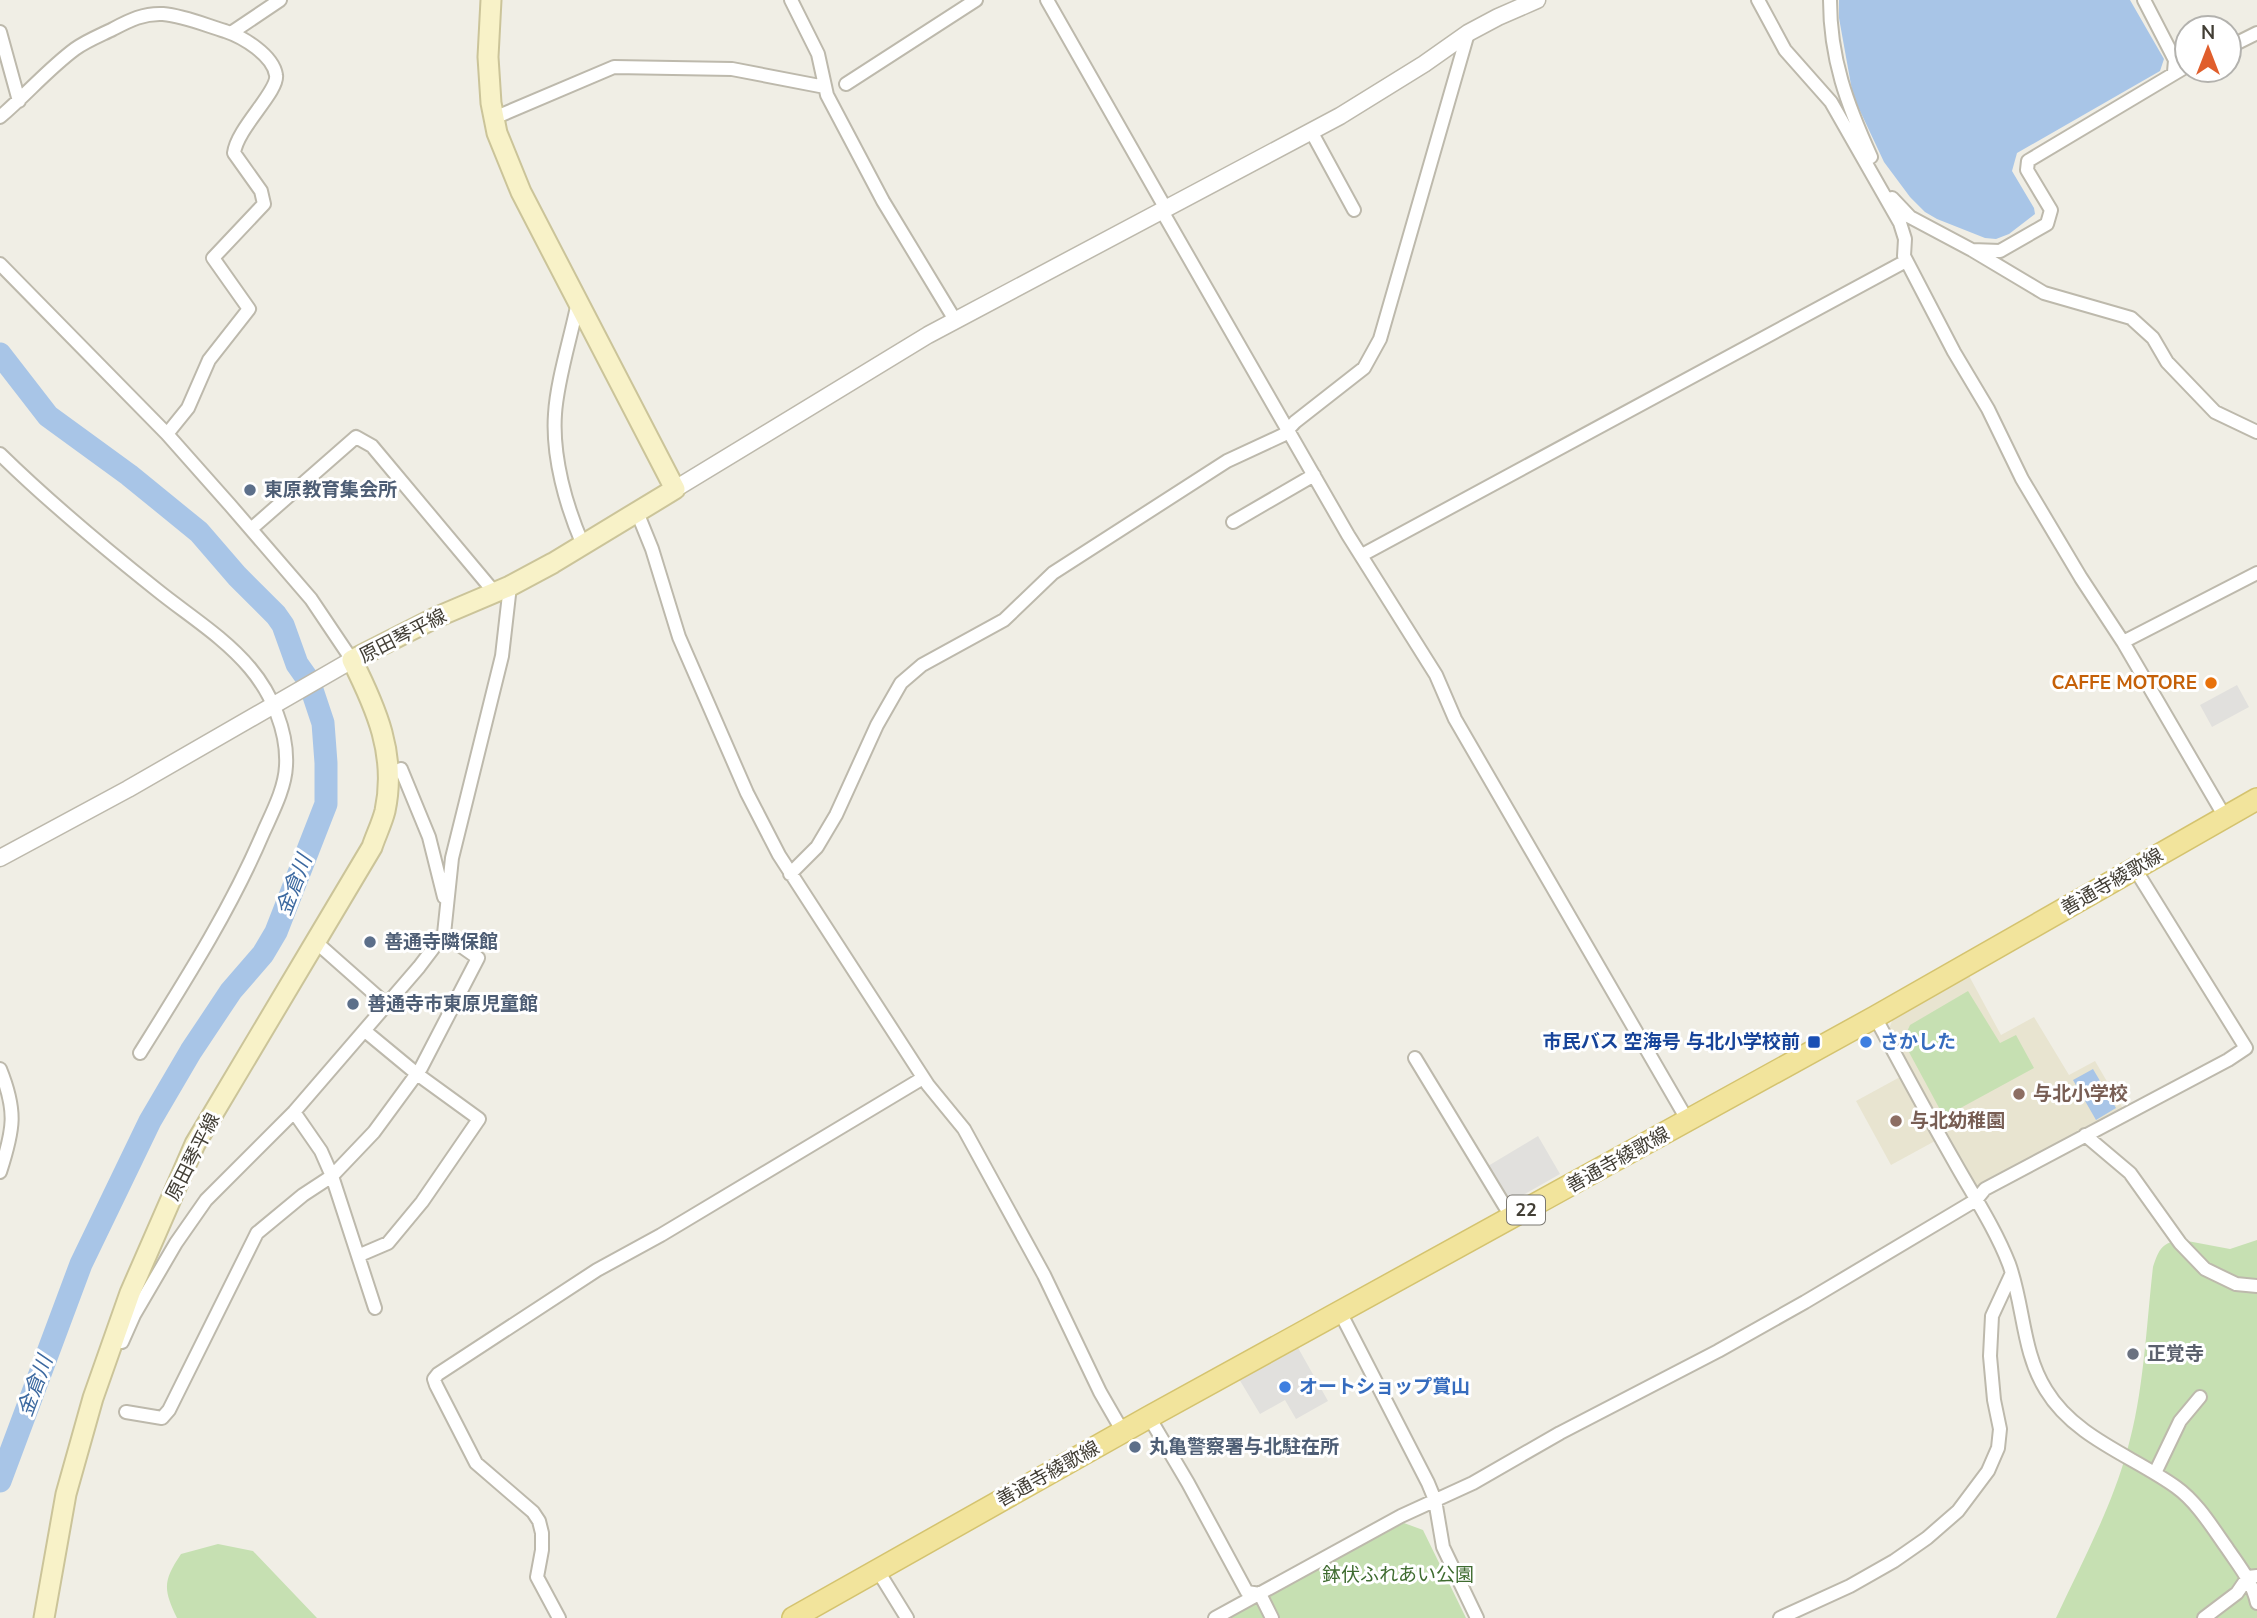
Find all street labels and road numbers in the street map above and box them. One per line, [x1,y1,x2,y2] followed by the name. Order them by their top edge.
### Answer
[355,603,451,669] street label: 原田琴平線
[2056,842,2168,922] street label: 善通寺綾歌線
[160,1109,226,1205] street label: 原田琴平線
[1562,1121,1674,1199] street label: 善通寺綾歌線
[1507,1196,1545,1224] road number: 22
[992,1435,1104,1513] street label: 善通寺綾歌線

